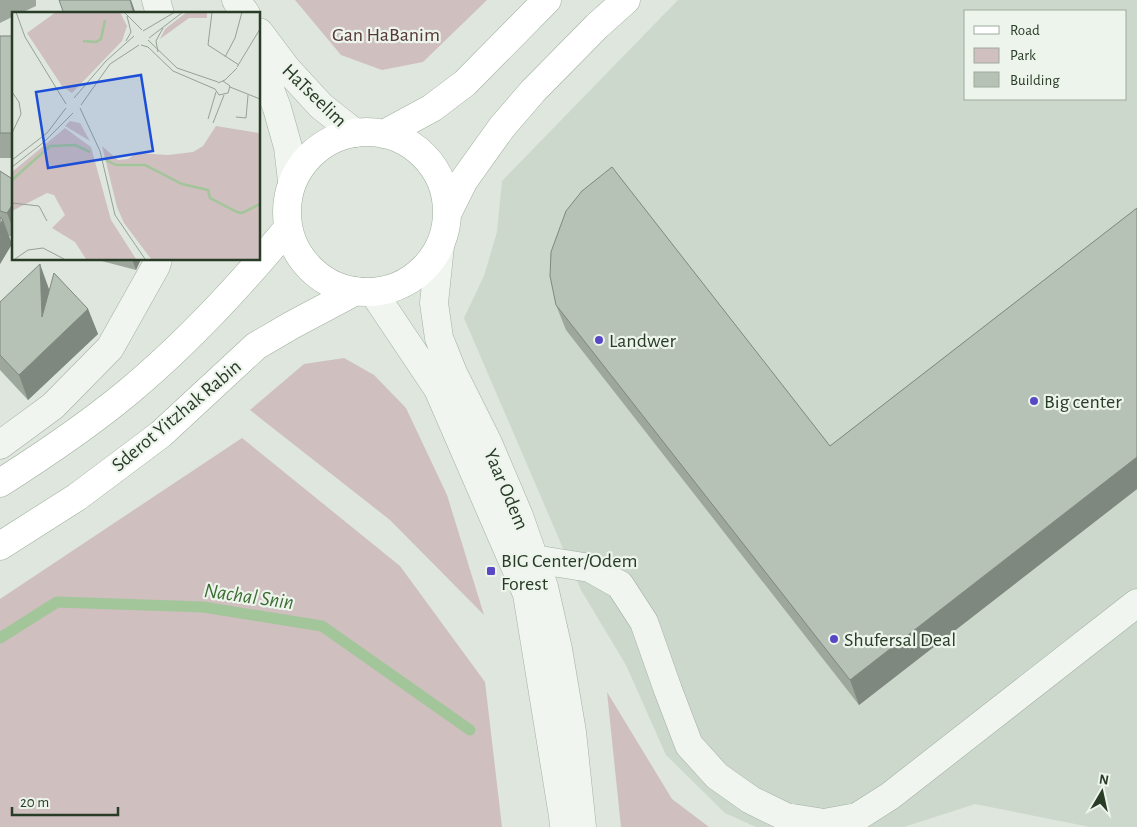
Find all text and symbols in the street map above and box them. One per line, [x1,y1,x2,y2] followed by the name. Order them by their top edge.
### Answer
[964,10,1127,100] legend
[12,12,260,260] inset map
[1010,23,1040,38] text: Road
[332,25,440,45] park label: Gan HaBanim
[1010,48,1036,63] text: Park
[278,60,350,131] street label: HaTseelim
[1010,73,1060,88] text: Building
[609,331,676,351] place label: Landwer
[593,334,605,346] marker: Landwer
[108,356,245,475] street label: Sderot Yitzhak Rabin
[1044,392,1122,412] place label: Big center
[1028,395,1040,407] marker: Big center
[480,446,532,533] street label: Yaar Odem
[501,551,637,594] place label: BIG Center/Odem Forest
[485,565,497,577] marker: BIG Center/Odem Forest
[203,580,295,613] water label: Nachal Snin
[844,630,956,650] place label: Shufersal Deal
[828,633,840,645] marker: Shufersal Deal
[1077,767,1127,817] north arrow
[1098,772,1110,788] text: N
[12,784,119,816] scale bar
[20,795,49,810] text: 20 m

